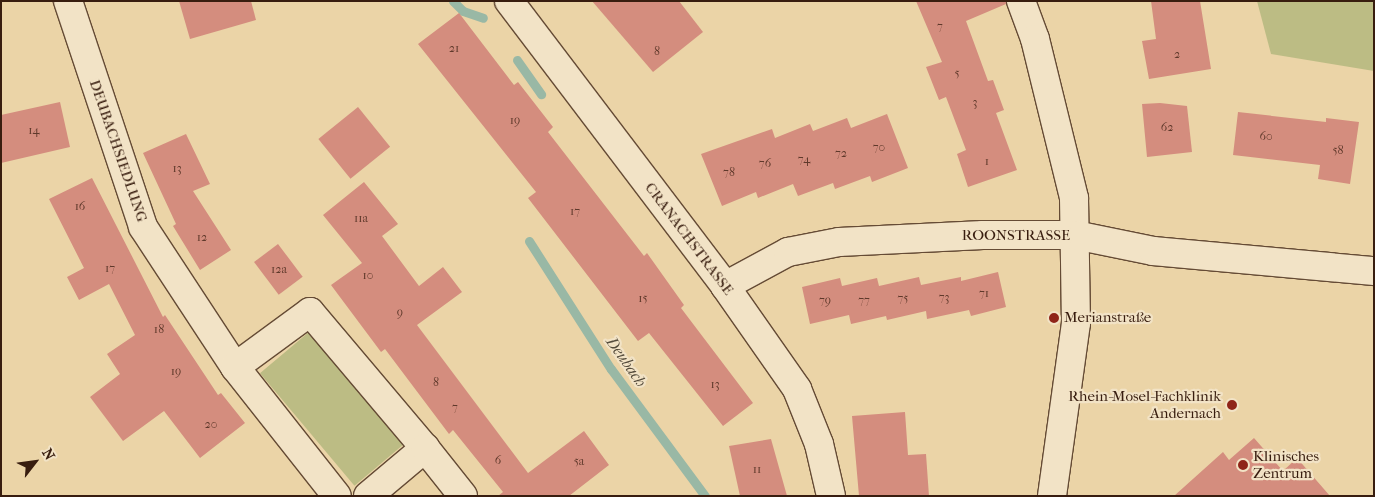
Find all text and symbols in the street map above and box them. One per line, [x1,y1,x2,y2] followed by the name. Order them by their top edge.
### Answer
[937,20,943,34] house number: 7
[449,42,459,56] house number: 21
[654,45,660,59] house number: 8
[1174,48,1180,62] house number: 2
[954,67,960,81] house number: 5
[85,77,151,225] street label: DEUBACHSIEDLUNG
[973,96,977,110] house number: 3
[510,114,520,128] house number: 19
[1161,121,1173,135] house number: 62
[28,124,40,138] house number: 14
[1259,130,1273,144] house number: 60
[873,141,885,155] house number: 70
[1332,144,1344,158] house number: 58
[835,147,847,161] house number: 72
[798,153,810,167] house number: 74
[985,155,989,169] house number: 1
[759,157,771,171] house number: 76
[172,162,182,176] house number: 13
[723,166,735,180] house number: 78
[641,179,737,299] street label: CRANACHSTRASSE
[75,200,85,214] house number: 16
[570,205,580,219] house number: 17
[354,212,368,226] house number: 11a
[962,227,1070,245] street label: ROONSTRASSE
[197,231,207,245] house number: 12
[105,262,115,276] house number: 17
[271,263,287,277] house number: 12a
[363,269,373,283] house number: 10
[979,287,989,301] house number: 71
[939,291,949,305] house number: 73
[638,292,648,306] house number: 15
[898,292,908,306] house number: 75
[819,294,831,308] house number: 79
[858,294,870,308] house number: 77
[397,306,403,320] house number: 9
[1064,309,1151,327] place label: Merianstraße
[1048,312,1060,324] marker: Merianstraße
[154,323,164,337] house number: 18
[602,333,650,391] water label: Deubach
[171,365,181,379] house number: 19
[433,376,439,390] house number: 8
[710,378,720,392] house number: 13
[1068,387,1221,422] place label: Rhein-Mosel-Fachklinik Andernach
[1225,398,1239,412] marker: Rhein-Mosel-Fachklinik Andernach
[452,401,458,415] house number: 7
[205,418,217,432] house number: 20
[10,437,60,487] north arrow
[38,445,58,463] text: N
[1253,447,1319,482] place label: Klinisches Zentrum
[495,454,501,468] house number: 6
[574,455,584,469] house number: 5a
[1237,459,1249,471] marker: Klinisches Zentrum
[753,463,761,477] house number: 11

